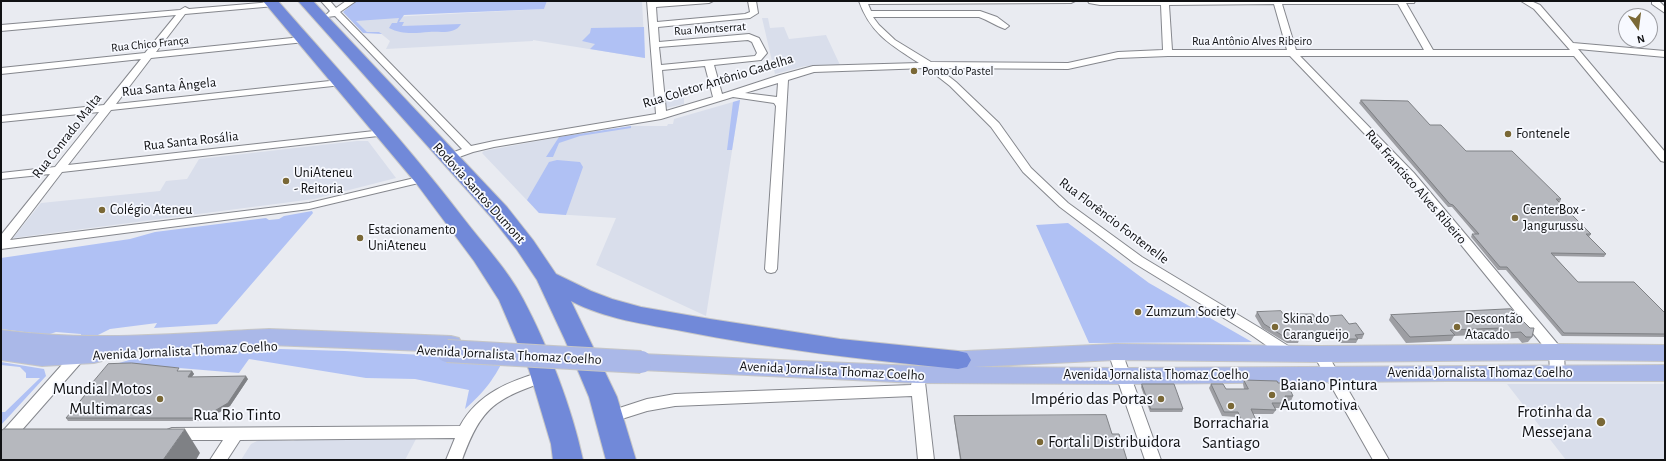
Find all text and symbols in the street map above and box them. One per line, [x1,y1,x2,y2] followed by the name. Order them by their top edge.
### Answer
[1618,8,1658,48] north arrow
[674,19,746,39] street label: Rua Montserrat
[110,33,190,55] street label: Rua Chico França
[1636,33,1646,45] text: N
[1192,34,1312,48] street label: Rua Antônio Alves Ribeiro
[641,50,795,112] street label: Rua Coletor Antônio Gadelha
[922,64,993,78] place label: Ponto do Pastel
[909,66,919,76] marker: Ponto do Pastel
[121,74,217,100] street label: Rua Santa Ângela
[29,90,105,182] street label: Rua Conrado Malta
[1362,126,1470,248] street label: Rua Francisco Alves Ribeiro
[1516,126,1570,142] place label: Fontenele
[143,128,239,154] street label: Rua Santa Rosália
[1503,129,1513,139] marker: Fontenele
[429,139,529,247] street label: Rodovia Santos Dumont
[294,165,352,198] place label: UniAteneu - Reitoria
[1056,174,1172,268] street label: Rua Florêncio Fontenelle
[281,176,291,186] marker: UniAteneu - Reitoria
[110,202,192,218] place label: Colégio Ateneu
[1523,202,1586,234] place label: CenterBox - Jangurussu
[97,205,107,215] marker: Colégio Ateneu
[1510,213,1520,223] marker: CenterBox - Jangurussu
[368,222,456,254] place label: Estacionamento UniAteneu
[355,233,365,243] marker: Estacionamento UniAteneu
[1146,304,1237,320] place label: Zumzum Society
[1133,307,1143,317] marker: Zumzum Society
[1283,311,1349,344] place label: Skina do Carangueijo
[1465,311,1523,344] place label: Descontão Atacado
[1270,322,1280,332] marker: Skina do Carangueijo
[1452,322,1462,332] marker: Descontão Atacado
[92,338,278,364] street label: Avenida Jornalista Thomaz Coelho
[416,342,602,368] street label: Avenida Jornalista Thomaz Coelho
[739,358,925,384] street label: Avenida Jornalista Thomaz Coelho
[1387,365,1573,381] street label: Avenida Jornalista Thomaz Coelho
[1063,367,1249,383] street label: Avenida Jornalista Thomaz Coelho
[1280,375,1378,415] place label: Baiano Pintura Automotiva
[53,379,152,419] place label: Mundial Motos Multimarcas
[1031,389,1153,409] place label: Império das Portas
[1267,390,1277,400] marker: Baiano Pintura Automotiva
[155,394,165,404] marker: Mundial Motos Multimarcas
[1156,394,1166,404] marker: Império das Portas
[1226,401,1236,411] marker: Borracharia Santiago
[1517,402,1592,442] place label: Frotinha da Messejana
[193,405,281,425] street label: Rua Rio Tinto
[1193,413,1269,453] place label: Borracharia Santiago
[1595,416,1607,428] marker: Frotinha da Messejana
[1048,432,1181,452] place label: Fortali Distribuidora
[1035,437,1045,447] marker: Fortali Distribuidora

